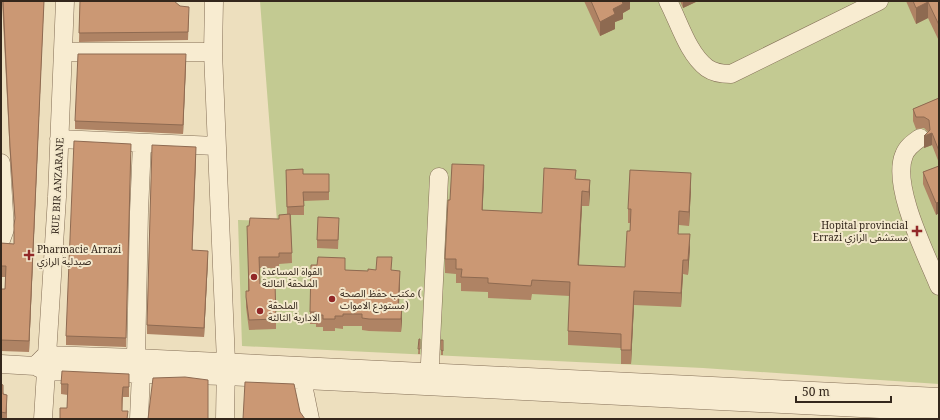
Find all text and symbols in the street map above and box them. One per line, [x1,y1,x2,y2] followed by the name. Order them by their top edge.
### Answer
[47,137,67,235] street label: RUE BIR ANZARANE
[813,218,908,245] place label: Hopital provincial Errazi مستشفى الرازي
[911,225,923,237] marker: Hopital provincial Errazi مستشفى الرازي
[37,242,122,269] place label: Pharmacie Arrazi صيدلية الرازي
[24,250,34,260] marker: Pharmacie Arrazi صيدلية الرازي
[262,264,322,290] place label: القواة المساعدة الملحقة الثالثة
[249,272,259,282] marker: القواة المساعدة الملحقة الثالثة
[340,286,422,313] place label: مكتب حفظ الصحة ( مستودع الاموات)
[327,294,337,304] marker: مكتب حفظ الصحة ( مستودع الاموات)
[268,298,320,324] place label: الملحقة الادارية الثالثة
[255,306,265,316] marker: الملحقة الادارية الثالثة
[796,378,891,404] scale bar
[802,383,830,400] text: 50 m

